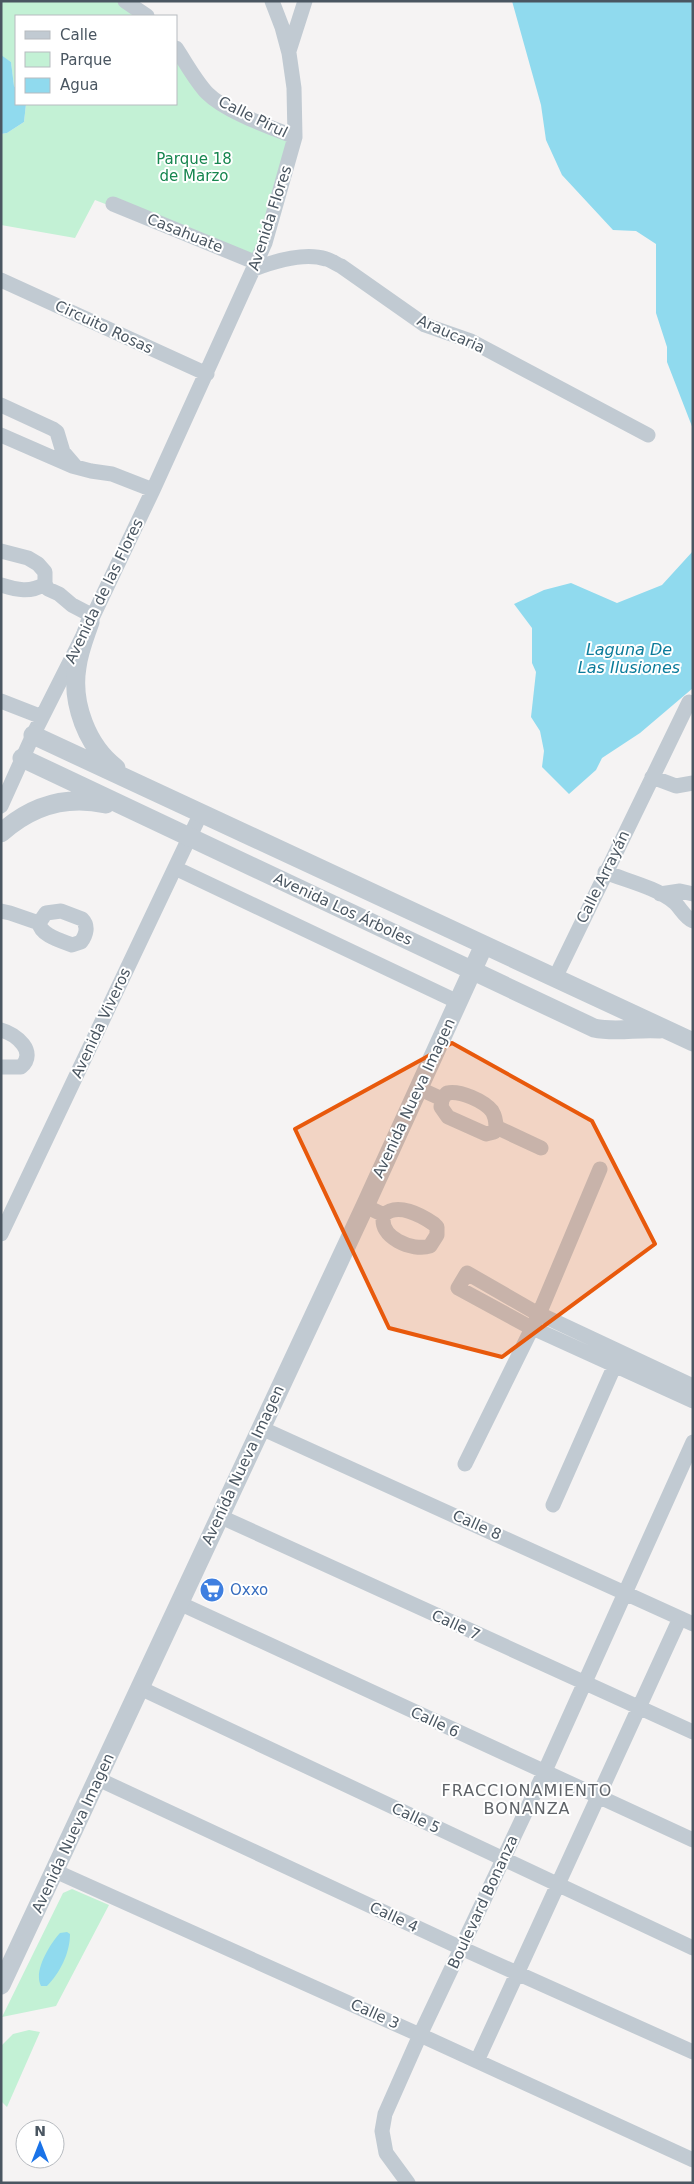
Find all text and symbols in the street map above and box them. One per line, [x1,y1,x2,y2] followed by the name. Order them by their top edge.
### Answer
[15,15,178,105] legend
[60,26,97,44] text: Calle
[60,51,112,69] text: Parque
[60,76,98,94] text: Agua
[215,93,291,141] street label: Calle Pirul
[156,150,232,185] park label: Parque 18 de Marzo
[245,163,296,273] street label: Avenida Flores
[145,210,225,256] street label: Casahuate
[52,296,156,358] street label: Circuito Rosas
[414,311,488,357] street label: Araucaria
[61,515,147,666] street label: Avenida de las Flores
[578,640,680,677] water label: Laguna De Las Ilusiones
[573,828,633,926] street label: Calle Arrayán
[271,868,416,949] street label: Avenida Los Árboles
[68,965,135,1081] street label: Avenida Viveros
[369,1015,459,1181] street label: Avenida Nueva Imagen
[198,1382,288,1548] street label: Avenida Nueva Imagen
[450,1506,504,1544] street label: Calle 8
[199,1577,225,1603] supermarket icon: Oxxo
[230,1581,268,1599] place label: Oxxo
[429,1606,483,1644] street label: Calle 7
[408,1703,462,1741] street label: Calle 6
[28,1750,118,1916] street label: Avenida Nueva Imagen
[442,1781,612,1818] district label: FRACCIONAMIENTO BONANZA
[389,1799,443,1837] street label: Calle 5
[444,1832,522,1972] street label: Boulevard Bonanza
[367,1898,421,1936] street label: Calle 4
[348,1995,402,2033] street label: Calle 3
[15,2119,65,2169] north arrow
[34,2123,46,2139] text: N

